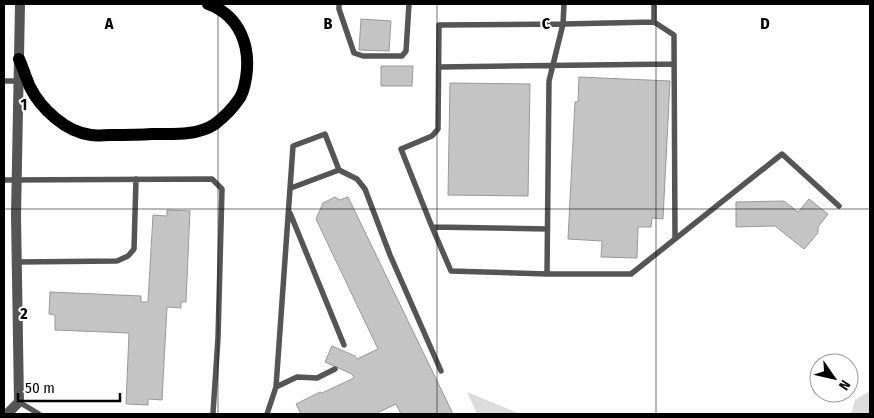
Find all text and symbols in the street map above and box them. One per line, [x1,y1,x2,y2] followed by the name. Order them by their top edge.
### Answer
[104,14,114,33] text: A
[324,14,333,33] text: B
[542,14,551,33] text: C
[760,14,770,33] text: D
[21,95,27,114] text: 1
[19,304,28,323] text: 2
[809,353,859,403] north arrow
[18,370,120,402] scale bar
[835,377,854,393] text: N
[25,379,55,397] text: 50 m

